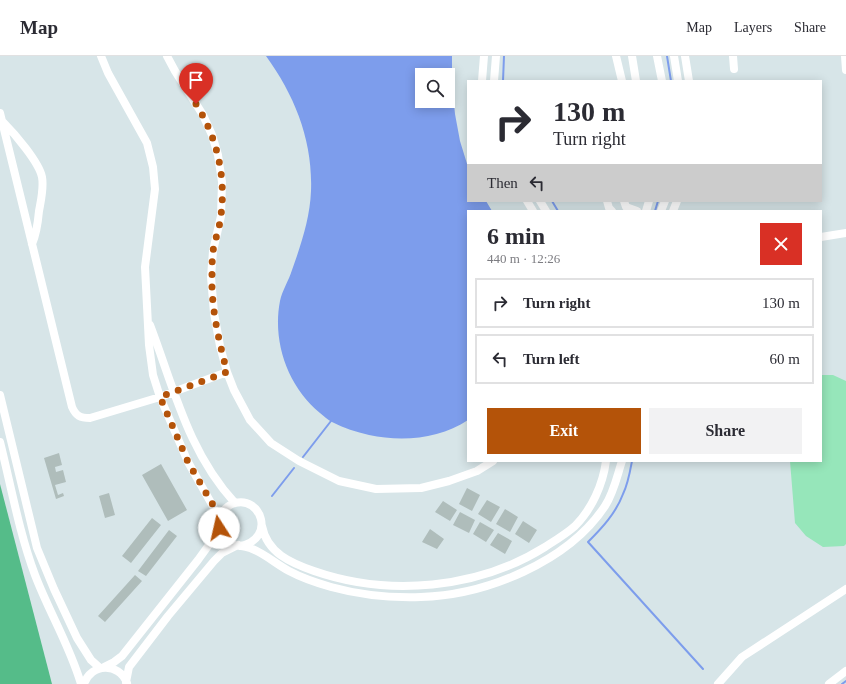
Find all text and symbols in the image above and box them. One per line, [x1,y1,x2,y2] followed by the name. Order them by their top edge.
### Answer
[20,17,58,38] text: Map
[686,20,712,35] text: Map
[734,20,772,35] text: Layers
[794,20,826,35] text: Share
[179,63,213,104] pin
[415,68,455,108] map controls
[415,68,455,108] button: search
[185,69,207,91] icon: arrive
[487,96,539,148] icon: right
[553,96,625,127] text: 130 m
[553,129,626,149] text: Turn right
[526,172,548,194] icon: left
[487,175,518,191] text: Then
[487,223,545,249] text: 6 min
[760,223,802,265] button: close
[487,251,560,266] text: 440 m · 12:26
[489,292,511,314] icon: right
[523,295,590,311] text: Turn right
[762,295,800,311] text: 130 m
[489,348,511,370] icon: left
[523,351,580,367] text: Turn left
[770,351,800,367] text: 60 m
[487,408,641,454] button: Exit
[649,408,802,454] button: Share
[198,507,240,549] position arrow

